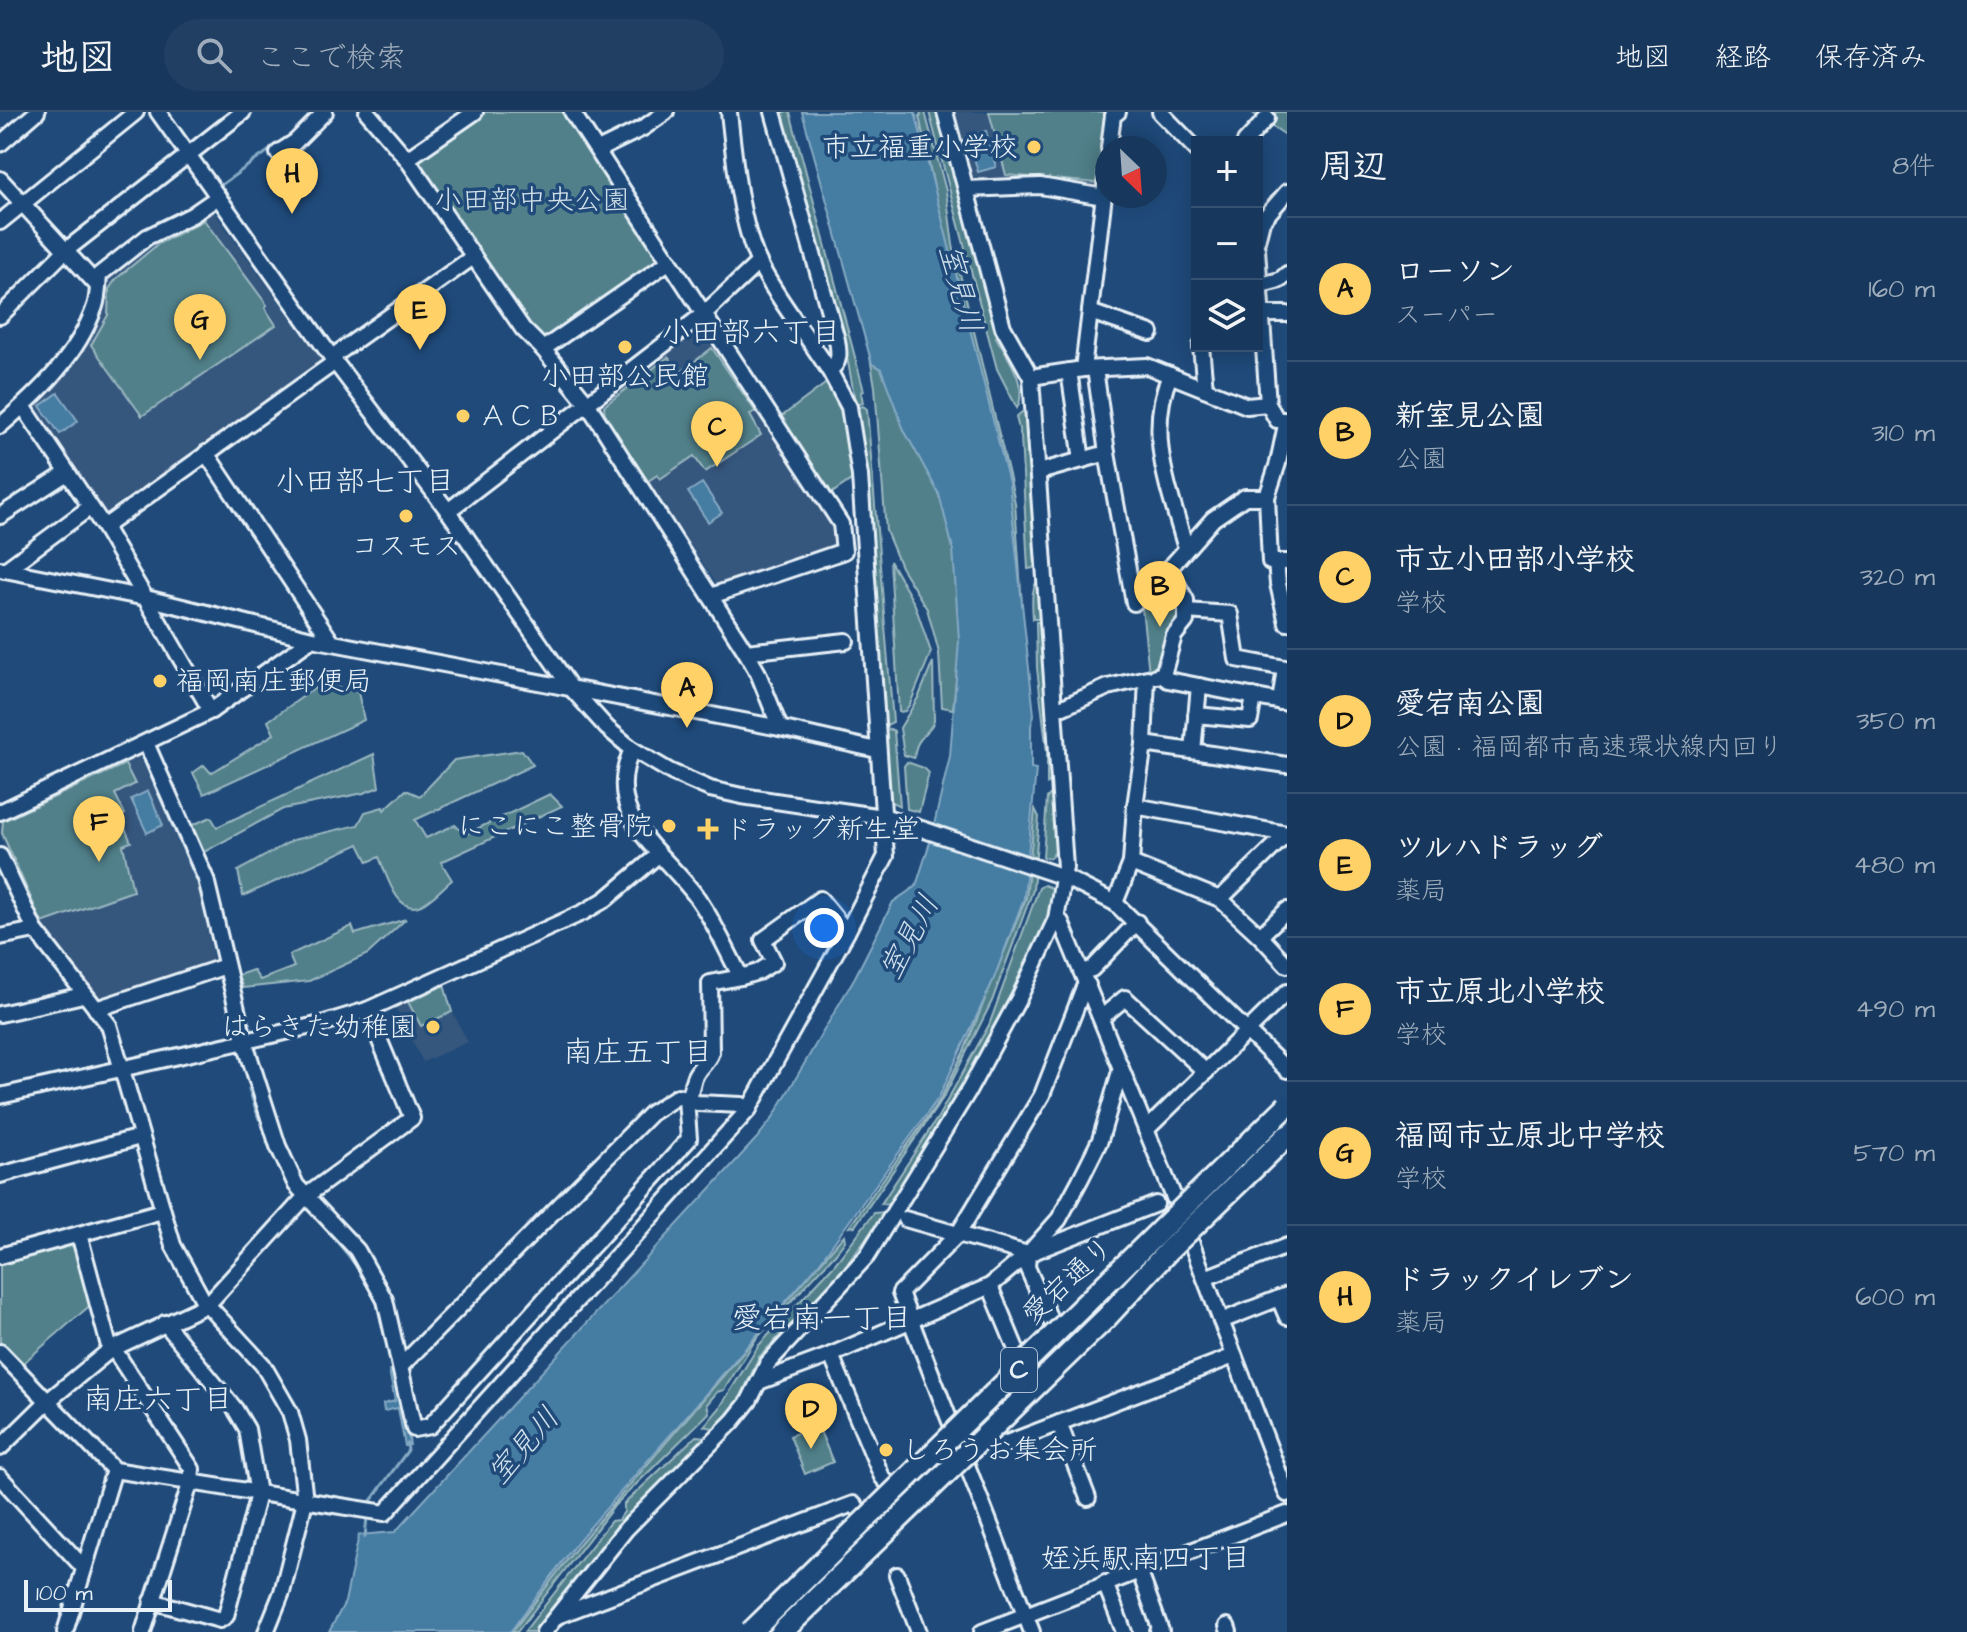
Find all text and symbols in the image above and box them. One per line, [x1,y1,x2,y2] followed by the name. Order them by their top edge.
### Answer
[164,19,724,91] search box
[40,33,116,85] text: 地図
[192,33,236,77] icon: search
[256,37,406,79] text: ここで検索
[1615,38,1671,77] text: 地図
[1715,38,1771,77] text: 経路
[1815,38,1927,77] text: 保存済み
[822,128,1018,167] place label: 市立福重小学校
[1095,136,1167,208] north arrow
[1191,136,1263,352] map controls
[1191,136,1263,208] button: +
[1025,138,1043,156] marker: 市立福重小学校
[1319,143,1387,191] text: 周辺
[266,148,318,214] pin: H
[1892,148,1935,184] text: 8件
[434,181,630,220] park label: 小田部中央公園
[1191,208,1263,280] button: −
[928,240,992,338] water label: 室見川
[1395,251,1515,293] text: ローソン
[1337,271,1353,307] text: A
[1868,271,1935,307] text: 160 m
[1191,280,1263,352] button: layers
[394,284,446,350] pin: E
[174,294,226,360] pin: G
[1395,297,1498,333] text: スーパー
[661,312,841,354] district label: 小田部六丁目
[616,338,634,356] marker: 小田部公民館
[541,357,709,396] place label: 小田部公民館
[1395,395,1545,437] text: 新室見公園
[479,397,563,436] place label: ＡＣＢ
[691,401,743,467] pin: C
[454,407,472,425] marker: ＡＣＢ
[1336,415,1354,451] text: B
[1871,415,1935,451] text: 310 m
[1395,441,1447,477] text: 公園
[275,461,455,503] district label: 小田部七丁目
[397,507,415,525] marker: コスモス
[351,527,461,566] place label: コスモス
[1395,539,1635,581] text: 市立小田部小学校
[1336,559,1354,595] text: C
[1860,559,1935,595] text: 320 m
[1134,561,1186,627] pin: B
[1395,585,1447,621] text: 学校
[176,662,372,701] place label: 福岡南庄郵便局
[661,662,713,728] pin: A
[151,672,169,690] marker: 福岡南庄郵便局
[1395,683,1545,725] text: 愛宕南公園
[1337,703,1353,739] text: D
[1856,703,1935,739] text: 350 m
[1395,729,1783,765] text: 公園 · 福岡都市高速環状線内回り
[73,796,125,862] pin: F
[457,807,653,846] place label: にこにこ整骨院
[724,810,920,849] place label: ドラッグ新生堂
[660,817,678,835] marker: にこにこ整骨院
[699,820,717,838] marker: ドラッグ新生堂
[1395,827,1603,869] text: ツルハドラッグ
[1337,847,1353,883] text: E
[1853,847,1935,883] text: 480 m
[1395,873,1447,909] text: 薬局
[870,887,950,987] water label: 室見川
[804,908,844,948] your location
[1395,971,1605,1013] text: 市立原北小学校
[1336,991,1354,1027] text: F
[1855,991,1935,1027] text: 490 m
[221,1008,417,1047] place label: はらきた幼稚園
[1395,1017,1447,1053] text: 学校
[424,1018,442,1036] marker: はらきた幼稚園
[563,1032,713,1074] district label: 南庄五丁目
[1395,1115,1665,1157] text: 福岡市立原北中学校
[1336,1135,1354,1171] text: G
[1854,1135,1935,1171] text: 570 m
[1395,1161,1447,1197] text: 学校
[1014,1229,1122,1333] street label: 愛宕通り
[1395,1259,1634,1301] text: ドラックイレブン
[1337,1279,1353,1315] text: H
[1855,1279,1935,1315] text: 600 m
[732,1298,912,1340] district label: 愛宕南一丁目
[1395,1305,1447,1341] text: 薬局
[1001,1348,1037,1392] road number: C
[83,1379,233,1421] district label: 南庄六丁目
[785,1383,837,1449] pin: D
[479,1398,569,1494] water label: 室見川
[902,1431,1097,1470] place label: しろうお集会所
[877,1441,895,1459] marker: しろうお集会所
[1041,1538,1251,1580] district label: 姪浜駅南四丁目
[24,1576,172,1612] scale bar
[36,1578,93,1609] text: 100 m

